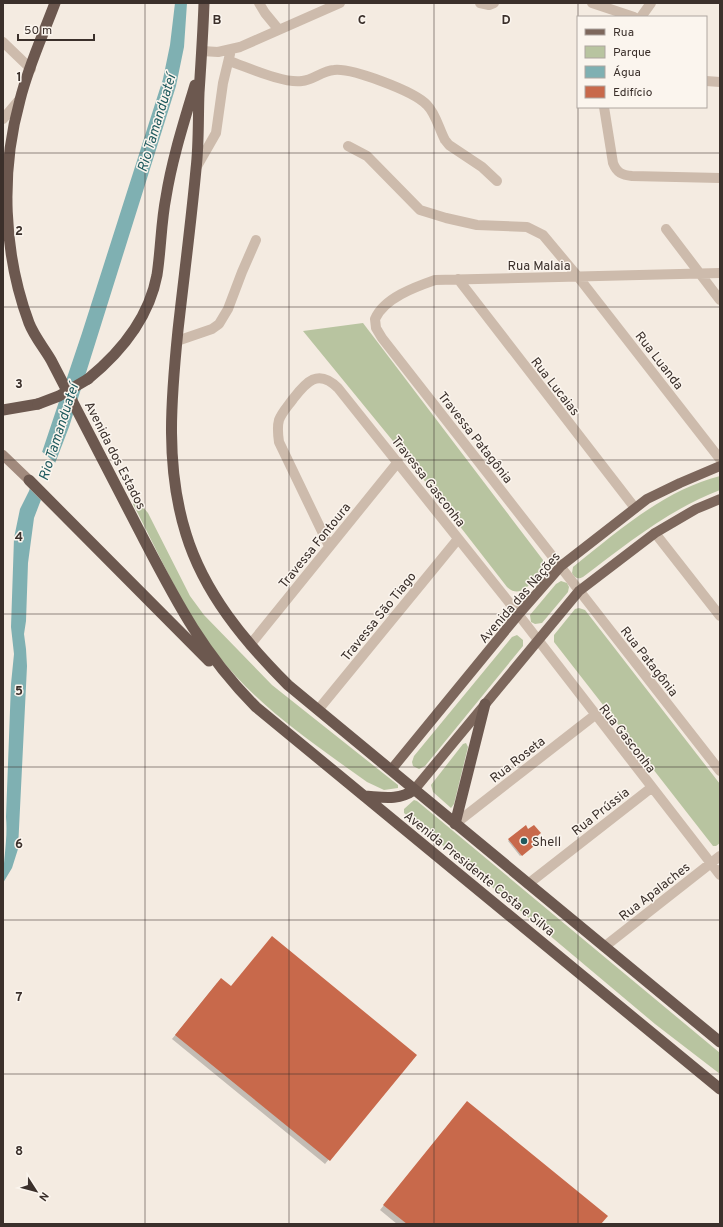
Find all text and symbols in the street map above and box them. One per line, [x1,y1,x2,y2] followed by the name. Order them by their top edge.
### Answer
[213,13,222,29] text: B
[358,13,366,29] text: C
[501,13,511,29] text: D
[18,16,94,42] scale bar
[577,16,707,108] legend
[24,23,52,39] text: 50 m
[613,25,634,41] text: Rua
[613,45,651,61] text: Parque
[613,65,641,81] text: Água
[135,69,181,174] water label: Rio Tamanduateí
[16,70,22,86] text: 1
[613,85,653,101] text: Edifício
[15,224,23,240] text: 2
[507,259,571,275] street label: Rua Malaia
[631,329,686,393] street label: Rua Luanda
[527,355,582,420] street label: Rua Lucaias
[15,377,23,393] text: 3
[36,379,84,483] water label: Rio Tamanduateí
[434,389,515,487] street label: Travessa Patagônia
[80,399,148,513] street label: Avenida dos Estados
[387,434,468,531] street label: Travessa Gasconha
[276,500,355,592] street label: Travessa Fontoura
[15,530,23,546] text: 4
[477,549,564,647] street label: Avenida das Nações
[339,569,420,665] street label: Travessa São Tiago
[616,624,681,700] street label: Rua Patagônia
[15,684,23,700] text: 5
[595,702,658,777] street label: Rua Gasconha
[487,734,549,787] street label: Rua Roseta
[569,785,633,840] street label: Rua Prússia
[400,809,557,940] street label: Avenida Presidente Costa e Silva
[532,835,561,851] place label: Shell
[519,836,529,846] marker: Shell
[15,837,23,853] text: 6
[616,860,694,925] street label: Rua Apalaches
[16,990,23,1006] text: 7
[15,1144,23,1160] text: 8
[16,1171,56,1211] north arrow
[35,1189,51,1204] text: N

